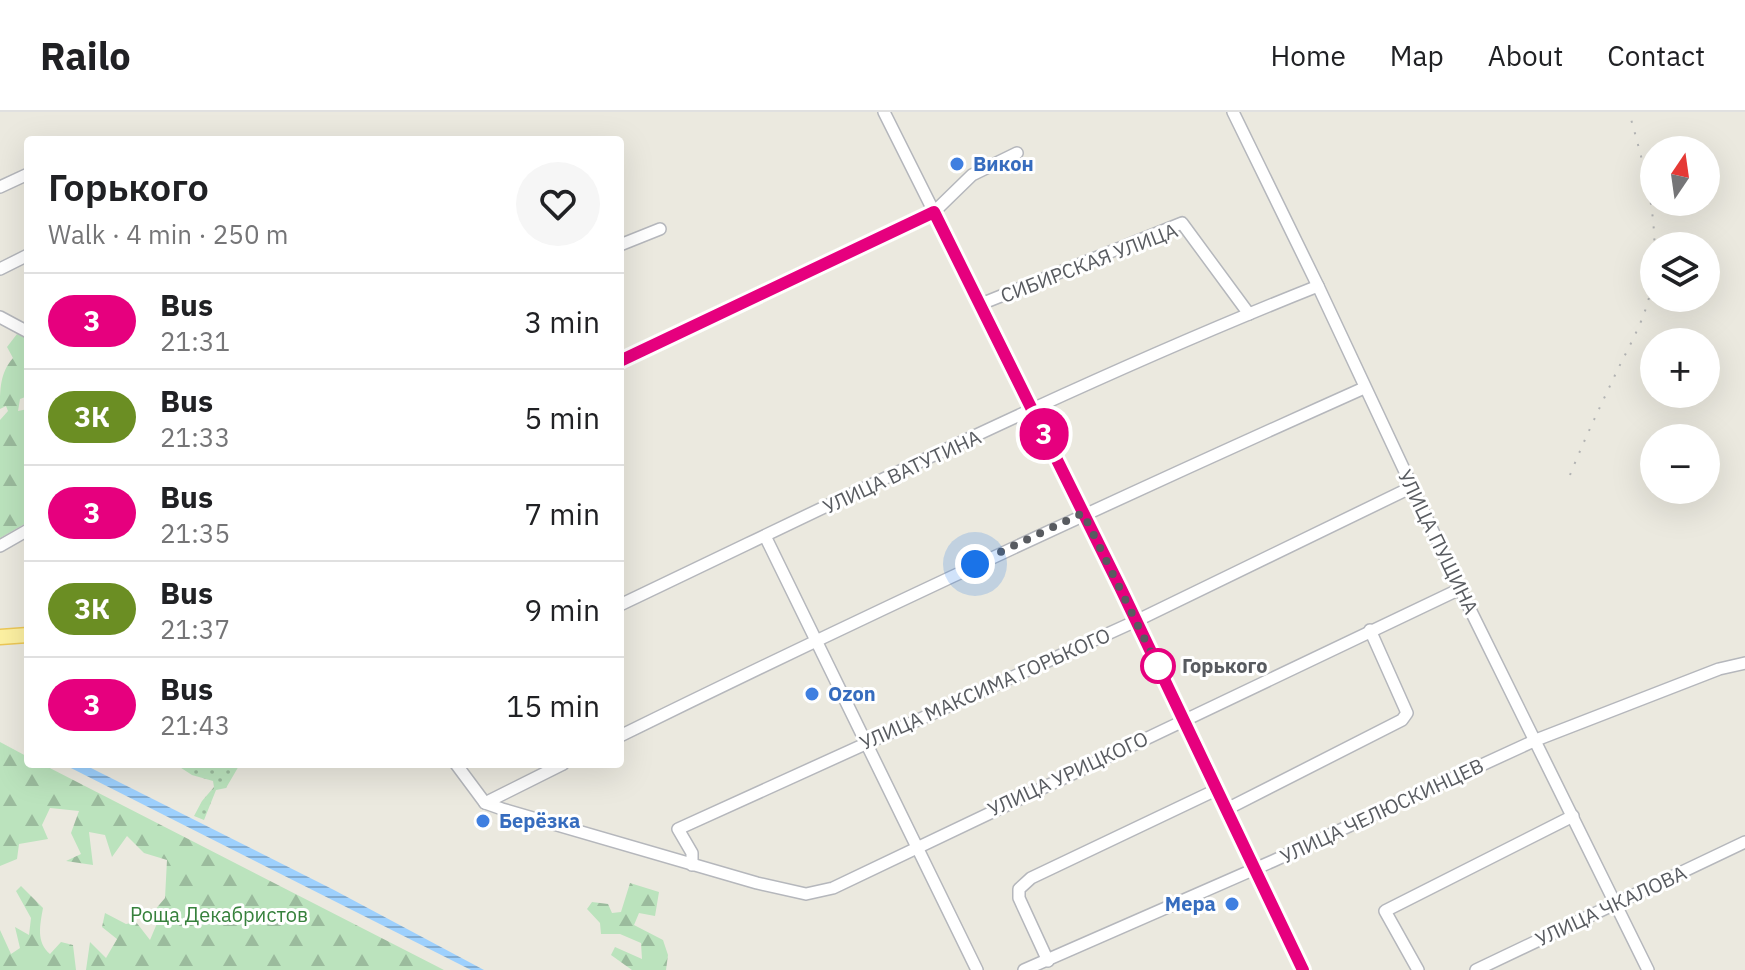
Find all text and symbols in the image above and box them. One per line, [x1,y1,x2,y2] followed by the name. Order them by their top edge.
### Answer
[40,31,131,80] text: Railo
[1270,37,1346,74] text: Home
[1390,37,1444,74] text: Map
[1488,37,1563,74] text: About
[1607,37,1705,74] text: Contact
[1640,136,1720,216] north arrow
[1640,136,1720,504] map controls
[973,150,1034,177] place label: Викон
[948,155,966,173] marker: Викон
[48,162,209,211] text: Горького
[516,162,600,246] button: heart
[996,216,1181,309] street label: СИБИРСКАЯ УЛИЦА
[48,217,288,251] text: Walk · 4 min · 250 m
[1640,232,1720,312] button: layers
[160,285,213,324] text: Bus
[84,302,100,339] text: 3
[524,302,600,341] text: 3 min
[160,324,230,358] text: 21:31
[1640,328,1720,408] button: +
[160,381,213,420] text: Bus
[74,398,110,435] text: 3К
[524,398,600,437] text: 5 min
[1018,408,1070,460] line badge: 3
[1036,415,1052,452] text: 3
[160,420,230,454] text: 21:33
[818,423,985,520] street label: УЛИЦА ВАТУТИНА
[1640,424,1720,504] button: −
[1392,465,1485,619] street label: УЛИЦА ПУЩИНА
[160,477,213,516] text: Bus
[84,494,100,531] text: 3
[524,494,600,533] text: 7 min
[160,516,230,550] text: 21:35
[955,544,995,584] your location
[160,573,213,612] text: Bus
[74,590,110,627] text: 3К
[524,590,600,629] text: 9 min
[160,612,230,646] text: 21:37
[855,621,1114,756] street label: УЛИЦА МАКСИМА ГОРЬКОГО
[1141,649,1175,683] marker: Горького
[1182,652,1268,679] place label: Горького
[160,669,213,708] text: Bus
[828,680,876,707] place label: Ozon
[803,685,821,703] marker: Ozon
[84,686,100,723] text: 3
[506,686,600,725] text: 15 min
[160,708,230,742] text: 21:43
[983,725,1152,823] street label: УЛИЦА УРИЦКОГО
[1276,751,1488,870] street label: УЛИЦА ЧЕЛЮСКИНЦЕВ
[499,807,580,834] place label: Берёзка
[474,812,492,830] marker: Берёзка
[1531,859,1691,952] street label: УЛИЦА ЧКАЛОВА
[1165,890,1216,917] place label: Мера
[1223,895,1241,913] marker: Мера
[130,901,308,928] park label: Роща Декабристов

